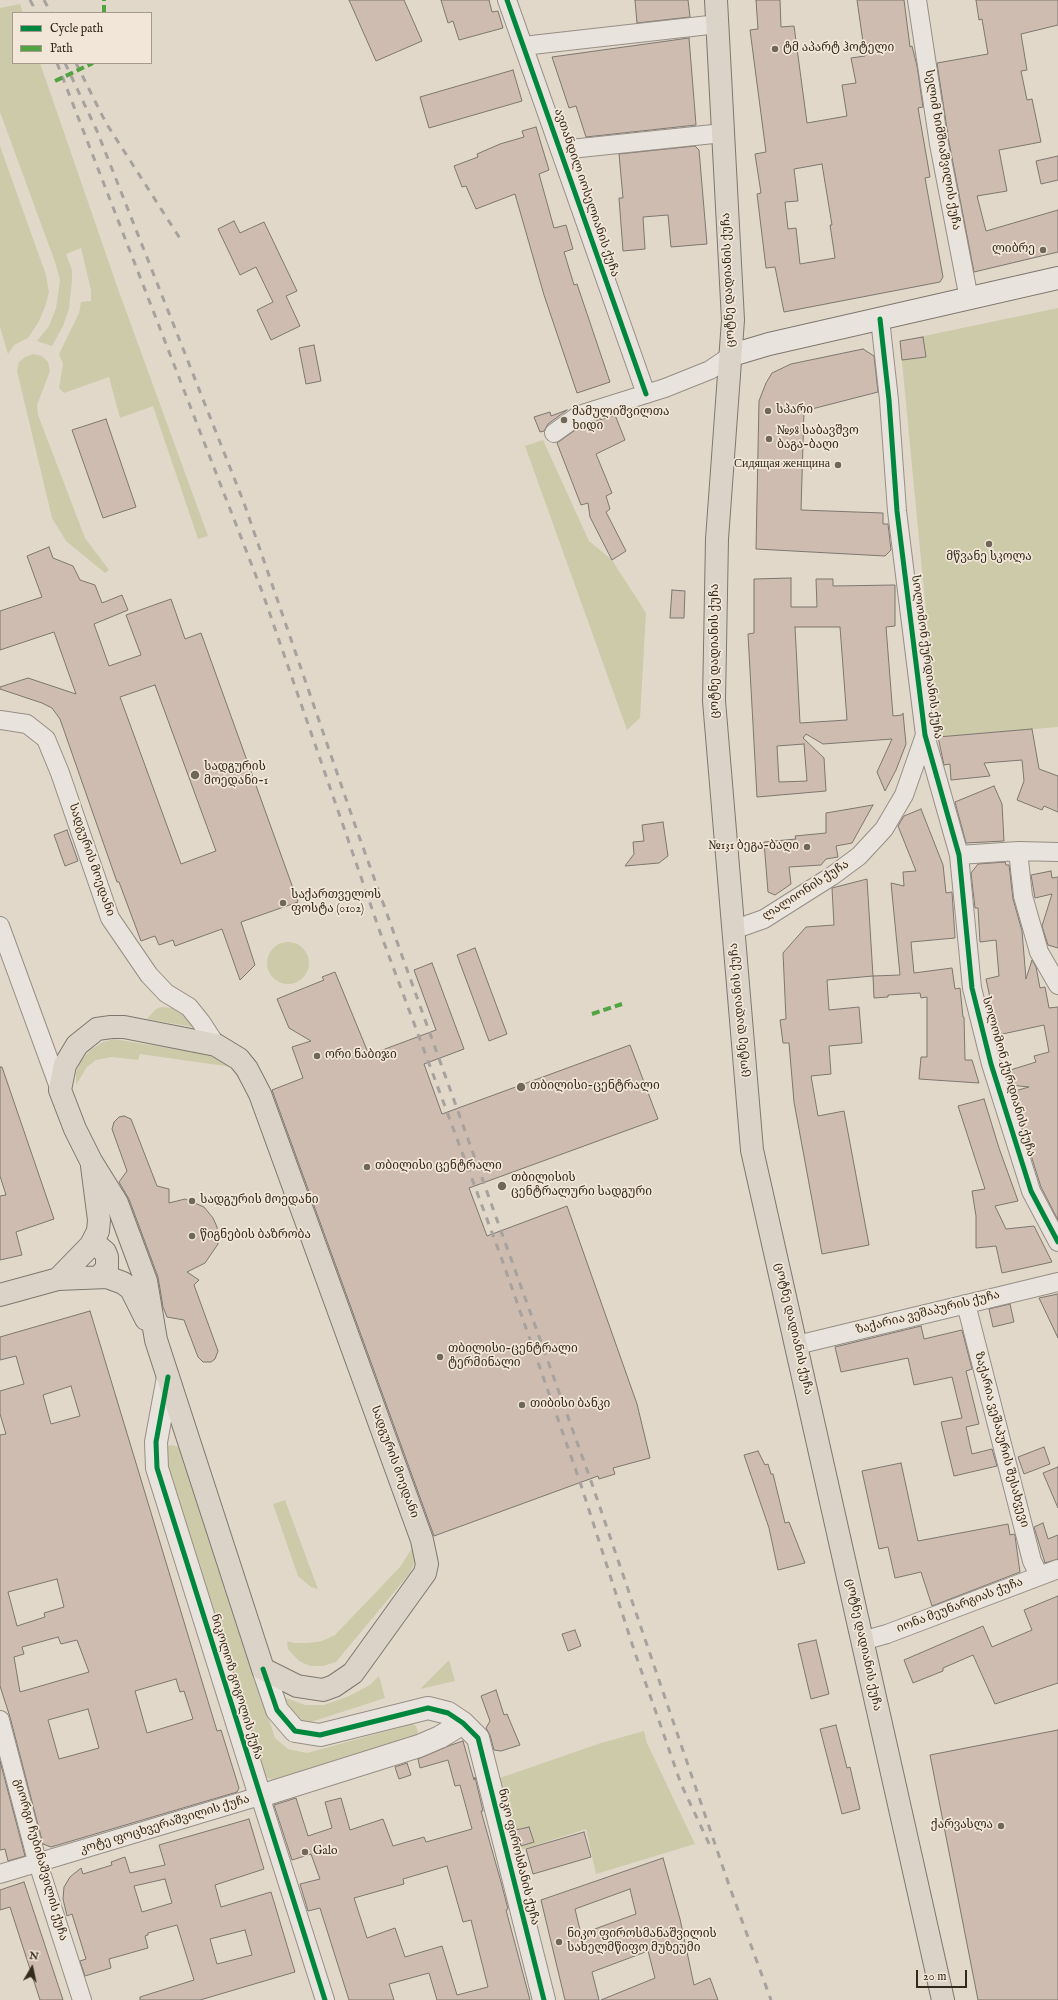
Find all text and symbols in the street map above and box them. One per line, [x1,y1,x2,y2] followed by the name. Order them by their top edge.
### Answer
[12,12,152,64] legend
[50,21,103,36] text: Cycle path
[50,41,73,56] text: Path
[783,42,894,56] place label: ტმ აპარტ ჰოტელი
[770,44,780,54] marker: ტმ აპარტ ჰოტელი
[921,69,963,231] street label: სელიმ ხიმშიაშვილის ქუჩა
[550,107,622,279] street label: ავთანდილ იოსელიანის ქუჩა
[719,212,739,348] street label: ცოტნე დადიანის ქუჩა
[992,243,1035,257] place label: ლიბრე
[1038,245,1048,255] marker: ლიბრე
[776,404,813,418] place label: სპარი
[572,406,669,434] place label: მამულიშვილთა ხიდი
[763,406,773,416] marker: სპარი
[559,415,569,425] marker: მამულიშვილთა ხიდი
[777,425,859,453] place label: №98 საბავშვო ბაგა-ბაღი
[764,434,774,444] marker: №98 საბავშვო ბაგა-ბაღი
[734,458,830,472] place label: Сидящая женщина
[833,460,843,470] marker: Сидящая женщина
[984,539,994,549] marker: მწვანე სკოლა
[946,551,1032,565] place label: მწვანე სკოლა
[907,574,945,740] street label: სოლომონ ქურდიანის ქუჩა
[709,584,723,718] street label: ცოტნე დადიანის ქუჩა
[204,761,268,789] place label: სადგურის მოედანი-1
[189,769,201,781] marker: სადგურის მოედანი-1
[65,802,117,918] street label: სადგურის მოედანი
[708,840,799,854] place label: №131 ბეგა-ბაღი
[802,842,812,852] marker: №131 ბეგა-ბაღი
[760,858,852,924] street label: ლალიონის ქუჩა
[291,889,381,917] place label: საქართველოს ფოსტა (0102)
[278,898,288,908] marker: საქართველოს ფოსტა (0102)
[727,942,753,1078] street label: ცოტნე დადიანის ქუჩა
[978,995,1038,1159] street label: სოლომონ ქურდიანის ქუჩა
[325,1049,397,1063] place label: ორი ნაბიჯი
[312,1051,322,1061] marker: ორი ნაბიჯი
[530,1080,660,1094] place label: თბილისი-ცენტრალი
[515,1081,527,1093] marker: თბილისი-ცენტრალი
[375,1160,502,1174] place label: თბილისი ცენტრალი
[362,1162,372,1172] marker: თბილისი ცენტრალი
[511,1172,652,1200] place label: თბილისის ცენტრალური სადგური
[496,1180,508,1192] marker: თბილისის ცენტრალური სადგური
[200,1194,319,1208] place label: სადგურის მოედანი
[187,1196,197,1206] marker: სადგურის მოედანი
[200,1229,311,1243] place label: წიგნების ბაზრობა
[187,1231,197,1241] marker: წიგნების ბაზრობა
[771,1262,815,1396] street label: ცოტნე დადიანის ქუჩა
[855,1288,1001,1338] street label: ზაქარია ვეშაპურის ქუჩა
[448,1343,578,1371] place label: თბილისი-ცენტრალი ტერმინალი
[971,1351,1031,1529] street label: ზაქარია ვეშაპურის შესახვევი
[435,1352,445,1362] marker: თბილისი-ცენტრალი ტერმინალი
[530,1398,610,1412] place label: თიბისი ბანკი
[517,1400,527,1410] marker: თიბისი ბანკი
[367,1404,421,1520] street label: სადგურის მოედანი
[895,1575,1025,1637] street label: იონა მეუნარგიას ქუჩა
[842,1578,884,1712] street label: ცოტნე დადიანის ქუჩა
[207,1612,265,1762] street label: ნიკოლოზ გოგოლის ქუჩა
[10,1777,70,1943] street label: გიორგი ჩუბინაშვილის ქუჩა
[494,1787,542,1927] street label: ნიკო ფიროსმანის ქუჩა
[78,1792,252,1858] street label: კოტე ფოცხვერაშვილის ქუჩა
[931,1819,993,1833] place label: ქარვასლა
[996,1821,1006,1831] marker: ქარვასლა
[313,1845,337,1859] place label: Galo
[300,1847,310,1857] marker: Galo
[567,1928,717,1956] place label: ნიკო ფიროსმანაშვილის სახელმწიფო მუზეუმი
[554,1937,564,1947] marker: ნიკო ფიროსმანაშვილის სახელმწიფო მუზეუმი
[12,1948,52,1988] north arrow
[28,1948,40,1964] text: N
[918,1962,969,1988] scale bar
[923,1969,946,1984] text: 20 m

